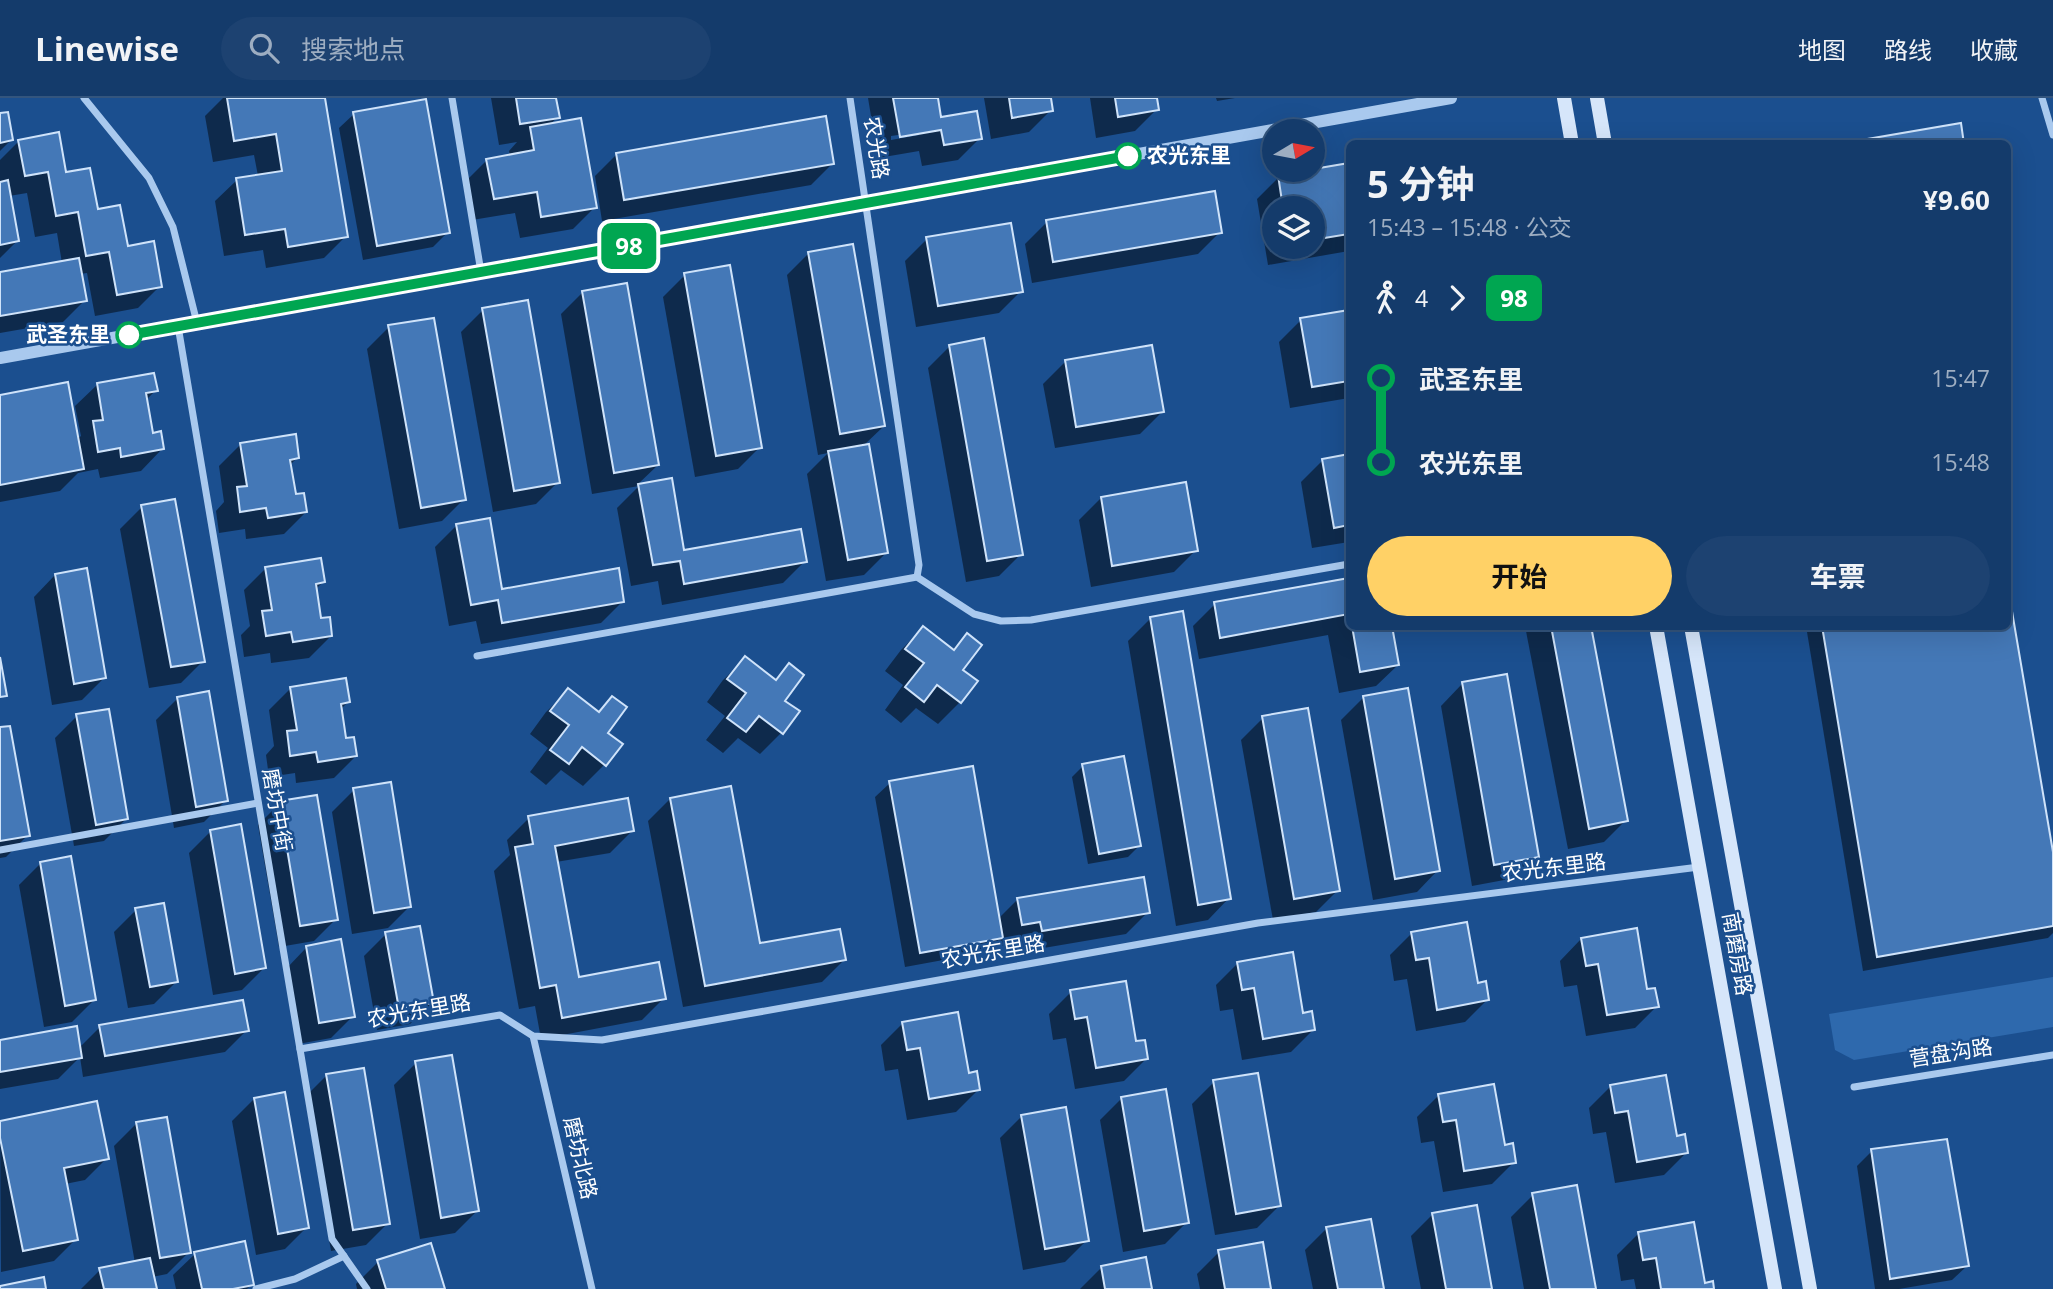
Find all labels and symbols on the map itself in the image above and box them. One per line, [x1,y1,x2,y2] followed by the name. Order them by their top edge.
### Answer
[858,115,896,181] street label: 农光路
[1262,119,1325,182] north arrow
[1147,141,1231,169] place label: 农光东里
[1115,143,1141,169] marker: 农光东里
[598,223,660,269] line badge: 98
[26,320,110,348] place label: 武圣东里
[116,322,142,348] marker: 武圣东里
[257,766,299,854] street label: 磨坊中街
[1500,847,1608,887] street label: 农光东里路
[1717,910,1759,998] street label: 南磨房路
[939,928,1047,974] street label: 农光东里路
[365,987,473,1033] street label: 农光东里路
[1907,1032,1995,1072] street label: 营盘沟路
[558,1114,604,1202] street label: 磨坊北路

